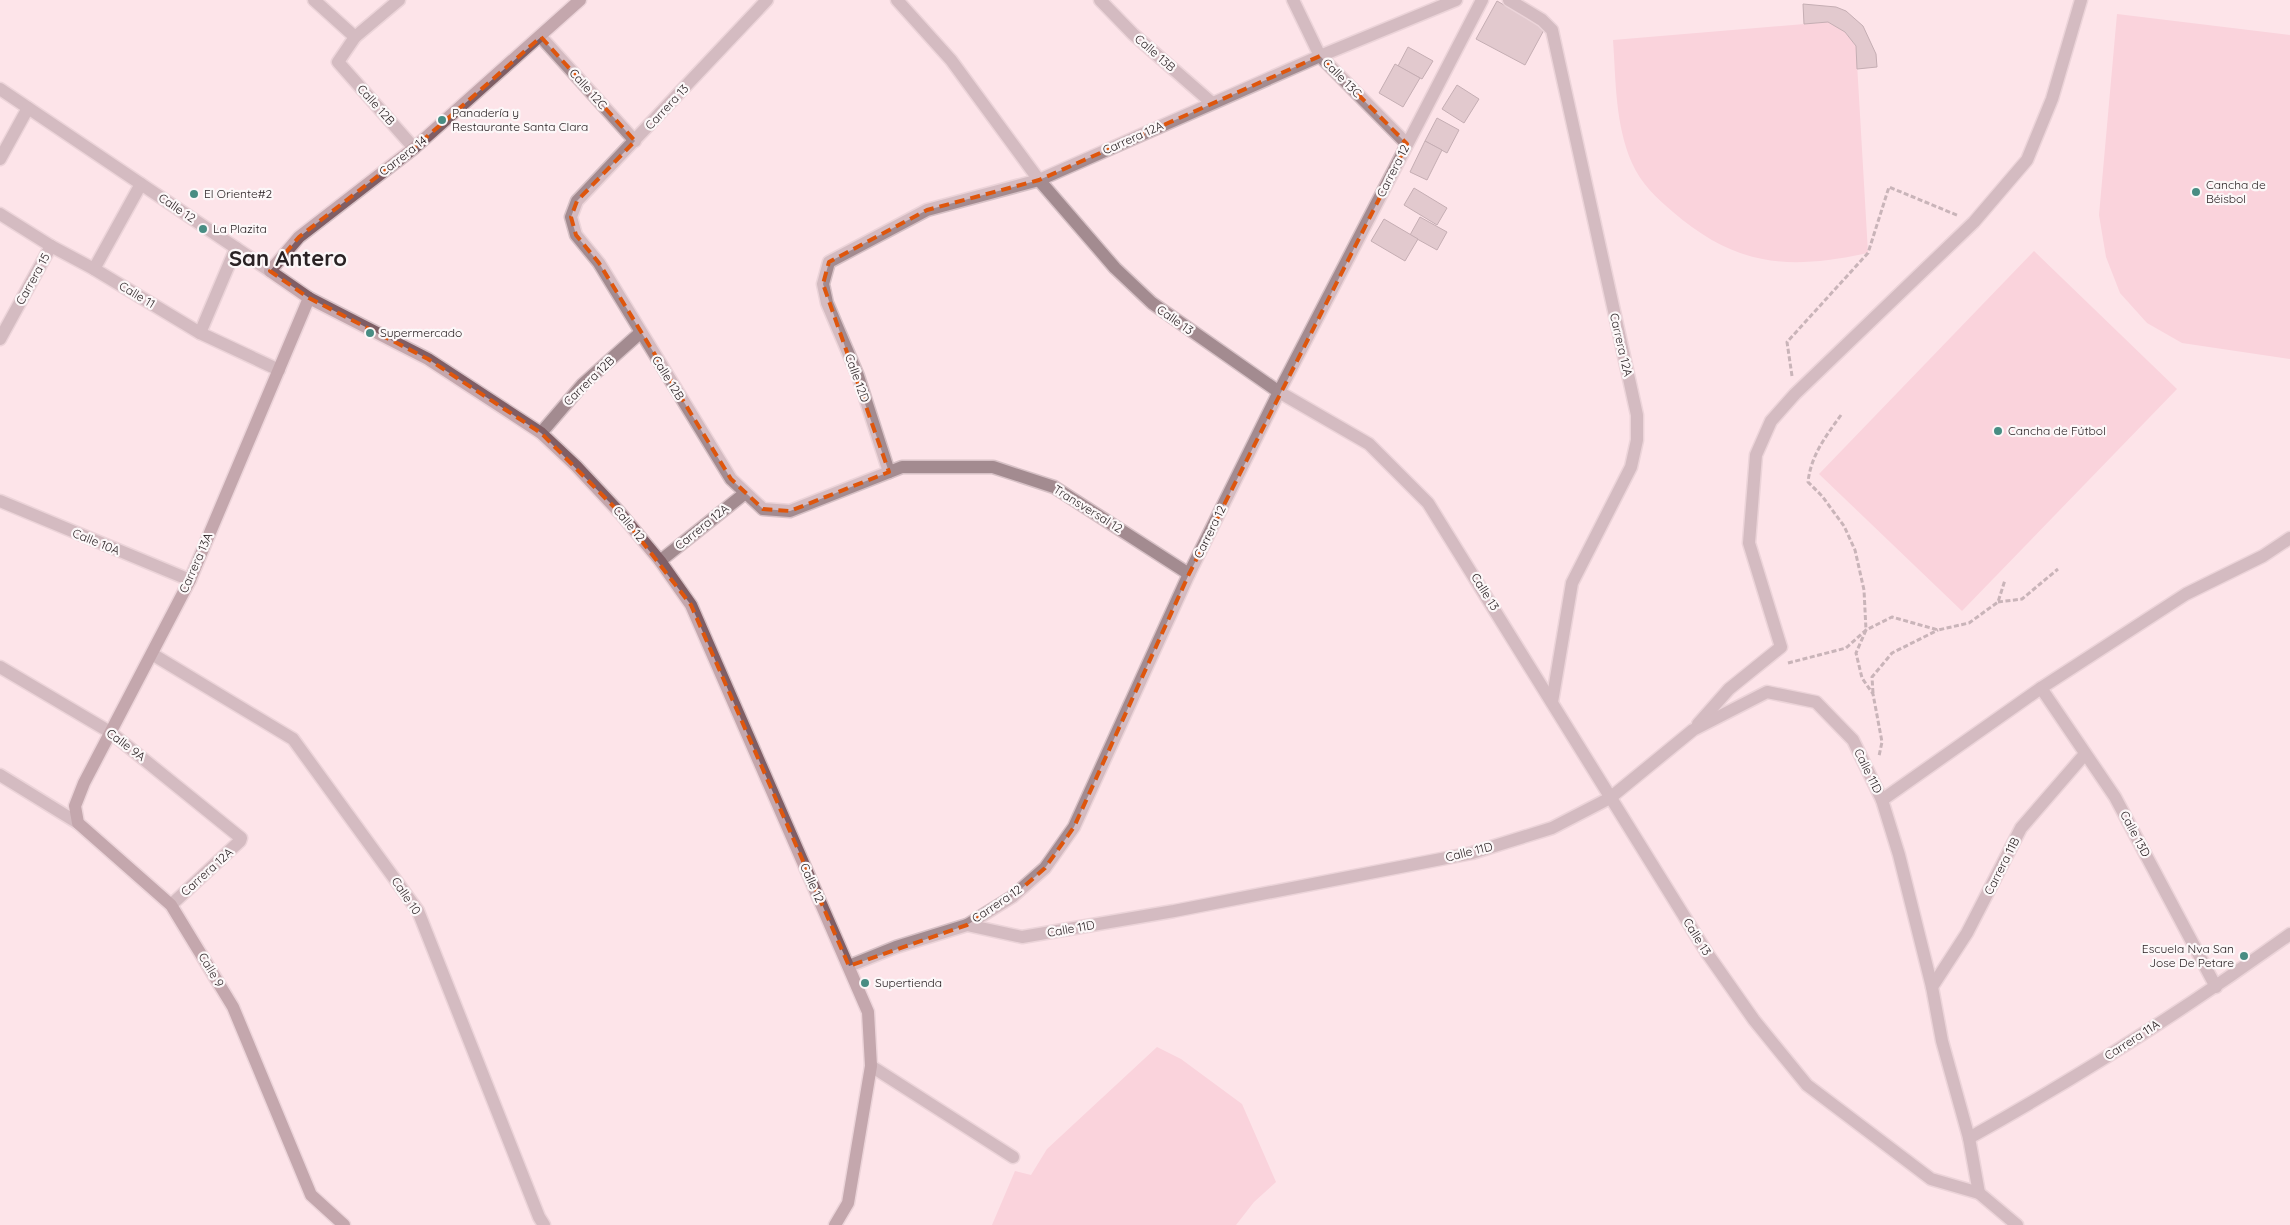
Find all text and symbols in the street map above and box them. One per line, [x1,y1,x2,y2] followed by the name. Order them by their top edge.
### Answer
[1132,31,1179,75] street label: Calle 13B
[1320,55,1365,100] street label: Calle 13C
[566,65,611,112] street label: Calle 12C
[354,81,399,128] street label: Calle 12B
[642,81,691,132] street label: Carrera 13
[452,105,588,134] place label: Panadería y Restaurante Santa Clara
[436,114,448,126] marker: Panadería y Restaurante Santa Clara
[1100,117,1166,158] street label: Carrera 12A
[376,132,430,179] street label: Carrera 14
[1373,142,1412,200] street label: Carrera 12
[2206,177,2266,206] place label: Cancha de Béisbol
[204,186,273,201] place label: El Oriente#2
[2190,186,2202,198] marker: Cancha de Béisbol
[188,188,200,200] marker: El Oriente#2
[156,190,199,226] street label: Calle 12
[213,221,267,236] place label: La Plazita
[197,223,209,235] marker: La Plazita
[229,244,347,272] district label: San Antero
[12,250,53,307] street label: Carrera 15
[116,278,158,311] street label: Calle 11
[1154,302,1197,338] street label: Calle 13
[1607,312,1636,378] street label: Carrera 12A
[380,325,462,340] place label: Supermercado
[364,327,376,339] marker: Supermercado
[842,352,873,404] street label: Calle 12D
[560,353,617,409] street label: Carrera 12B
[649,353,688,403] street label: Calle 12B
[2008,423,2106,438] place label: Cancha de Fútbol
[1992,425,2004,437] marker: Cancha de Fútbol
[1051,481,1126,536] street label: Transversal 12
[672,500,732,553] street label: Carrera 12A
[610,503,649,545] street label: Calle 12
[1190,503,1229,561] street label: Carrera 12
[70,525,122,558] street label: Calle 10A
[176,530,216,595] street label: Carrera 13A
[1468,570,1503,613] street label: Calle 13
[104,725,149,764] street label: Calle 9A
[1851,746,1886,796] street label: Calle 11D
[2117,808,2154,860] street label: Calle 13D
[1981,834,2023,897] street label: Carrera 11B
[1444,838,1494,865] street label: Calle 11D
[178,844,236,899] street label: Carrera 12A
[797,861,828,905] street label: Calle 12
[388,874,424,917] street label: Calle 10
[969,881,1025,926] street label: Carrera 12
[1680,915,1715,958] street label: Calle 13
[1046,917,1096,940] street label: Calle 11D
[2142,941,2234,970] place label: Escuela Nva San Jose De Petare
[195,950,228,990] street label: Calle 9
[2238,950,2250,962] marker: Escuela Nva San Jose De Petare
[875,975,942,990] place label: Supertienda
[859,977,871,989] marker: Supertienda
[2101,1016,2162,1063] street label: Carrera 11A

